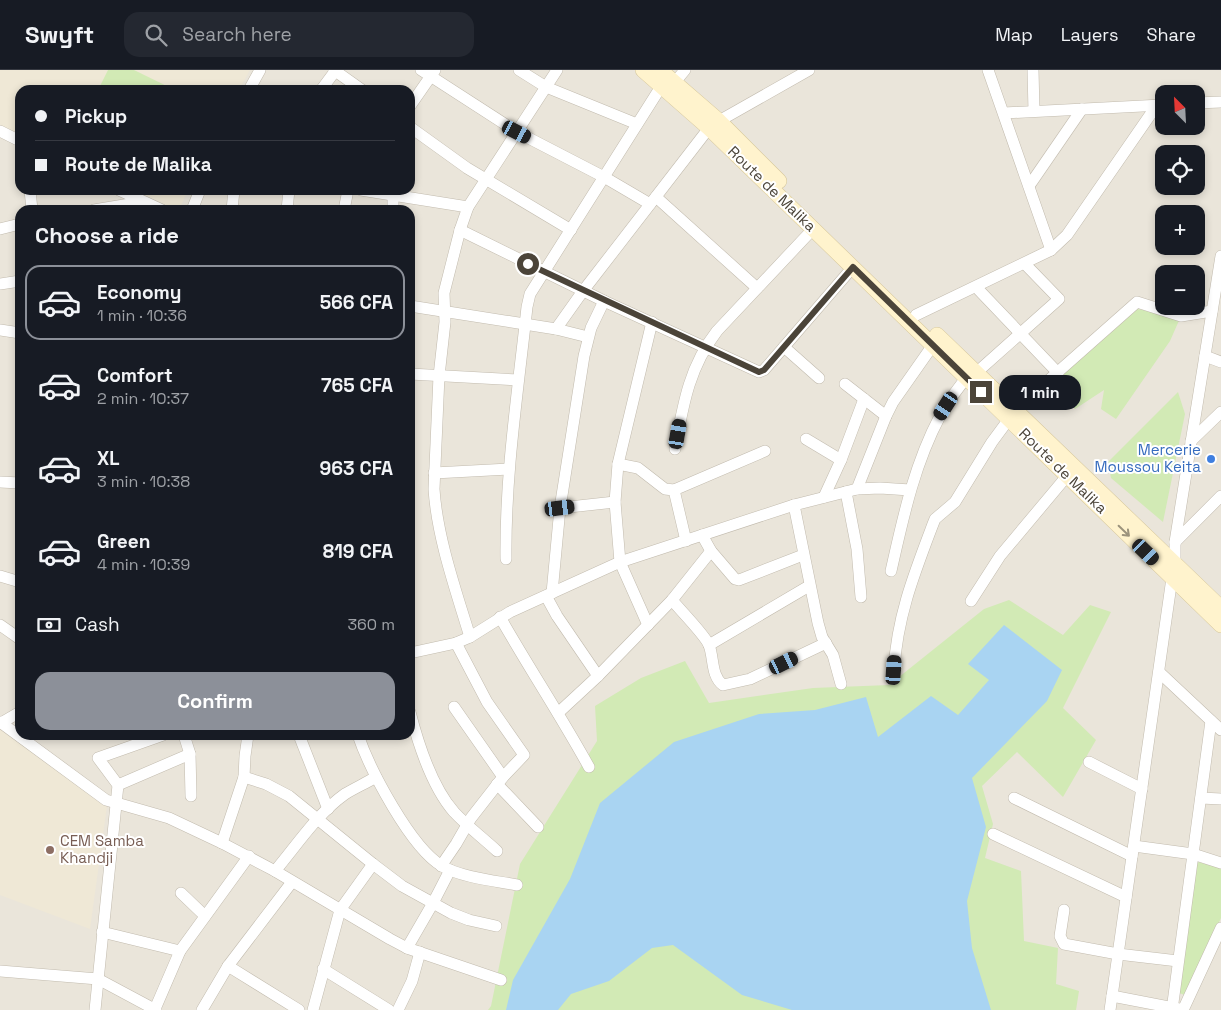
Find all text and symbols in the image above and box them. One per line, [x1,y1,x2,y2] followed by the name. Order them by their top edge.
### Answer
[124,12,474,57] search box
[25,19,94,50] text: Swyft
[142,21,170,49] icon: search
[182,22,292,47] text: Search here
[995,23,1033,46] text: Map
[1061,23,1118,46] text: Layers
[1146,23,1196,46] text: Share
[1155,85,1205,135] north arrow
[1155,85,1205,315] map controls
[65,104,127,129] text: Pickup
[500,119,533,145] car
[724,142,821,236] street label: Route de Malika
[1155,145,1205,195] button: locate
[65,152,212,177] text: Route de Malika
[1155,205,1205,255] button: +
[35,221,179,249] text: Choose a ride
[517,253,539,275] route start
[1155,265,1205,315] button: −
[37,280,82,325] icon: car
[97,280,181,305] text: Economy
[320,290,393,315] text: 566 CFA
[97,305,187,326] text: 1 min · 10:36
[37,363,82,408] icon: car
[97,363,173,388] text: Comfort
[321,373,393,398] text: 765 CFA
[998,374,1081,410] callout: 1 min
[970,381,992,403] route end
[1020,382,1060,403] text: 1 min
[97,388,189,409] text: 2 min · 10:37
[931,389,960,423] car
[668,418,687,450] car
[1015,424,1112,518] street label: Route de Malika
[1095,440,1201,476] place label: Mercerie Moussou Keita
[37,446,82,491] icon: car
[97,446,120,471] text: XL
[1205,453,1217,465] marker: Mercerie Moussou Keita
[320,456,393,481] text: 963 CFA
[97,471,190,492] text: 3 min · 10:38
[544,499,575,517] car
[1118,525,1130,537] one-way arrow
[37,529,82,574] icon: car
[97,529,150,554] text: Green
[1130,536,1162,568] car
[323,539,393,564] text: 819 CFA
[97,554,190,575] text: 4 min · 10:39
[35,611,63,639] icon: cash
[75,612,120,637] text: Cash
[347,614,395,635] text: 360 m
[767,650,800,676] car
[885,655,902,685] car
[35,672,395,730] button: Confirm
[60,831,144,867] place label: CEM Samba Khandji
[44,844,56,856] marker: CEM Samba Khandji

